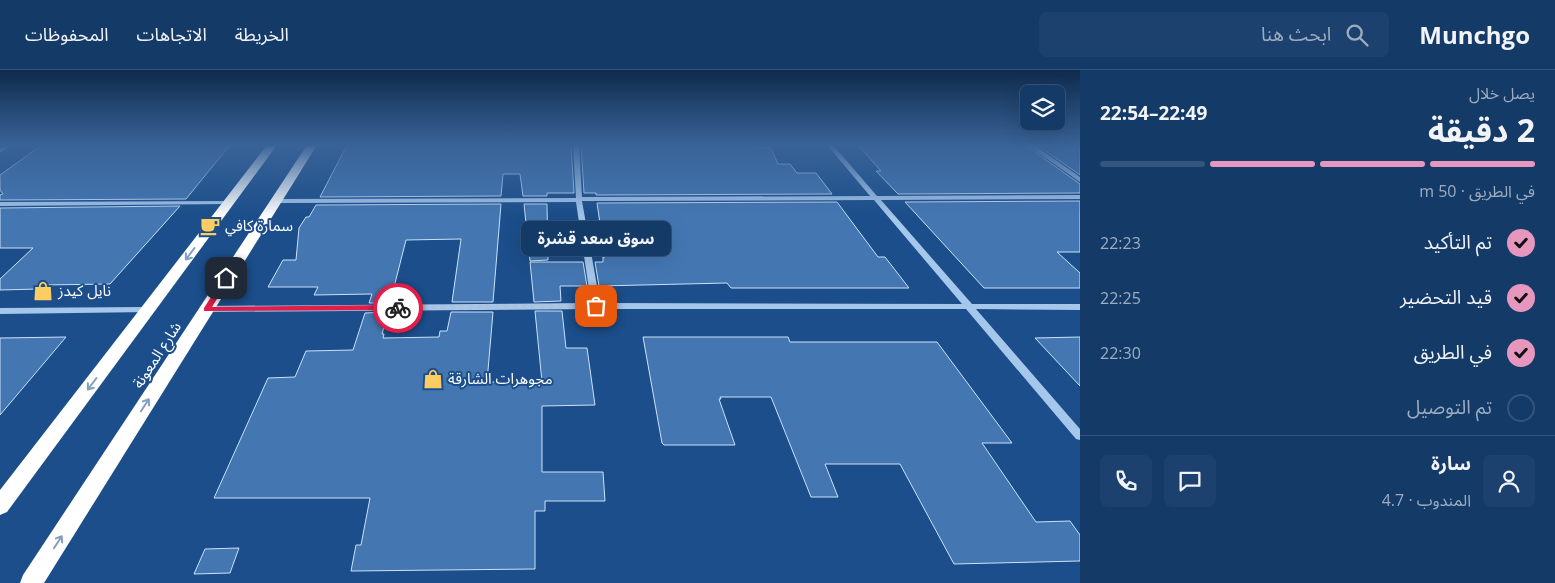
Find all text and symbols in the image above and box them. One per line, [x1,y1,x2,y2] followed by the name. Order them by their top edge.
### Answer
[1039,12,1389,57] search box
[1419,18,1530,51] text: Munchgo
[1261,21,1331,47] text: ابحث هنا
[1343,21,1371,49] icon: search
[25,22,109,46] text: المحفوظات
[137,22,207,46] text: الاتجاهات
[235,22,289,46] text: الخريطة
[1469,82,1535,104] text: يصل خلال
[1020,85,1065,130] map controls
[1020,85,1065,130] button: layers
[1100,100,1207,126] text: 22:49–22:54
[1428,108,1535,151] text: 2 دقيقة
[1419,180,1535,202] text: في الطريق · 50 m
[199,215,221,237] cafe icon: سمارة كافي
[225,215,293,237] place label: سمارة كافي
[521,221,671,256] callout: سوق سعد قشرة
[538,227,654,249] text: سوق سعد قشرة
[1424,229,1492,255] text: تم التأكيد
[1507,229,1535,257] icon: check
[1100,232,1141,254] text: 22:23
[184,247,195,260] one-way arrow
[205,257,247,299] pin
[212,264,240,292] icon: home
[32,280,54,302] shop icon: نايل كيدز
[57,280,111,300] place label: نايل كيدز
[373,283,423,333] courier
[1400,284,1492,310] text: قيد التحضير
[1507,284,1535,312] icon: check
[575,285,617,327] pin
[1100,287,1141,309] text: 22:25
[582,292,610,320] icon: bag
[384,294,412,322] icon: bike
[127,317,188,393] street label: شارع المعونة
[1414,339,1492,365] text: في الطريق
[1507,339,1535,367] icon: check
[1100,342,1141,364] text: 22:30
[422,368,444,390] shop icon: مجوهرات الشارقة
[448,368,553,388] place label: مجوهرات الشارقة
[87,377,97,391] one-way arrow
[1407,394,1492,420] text: تم التوصيل
[140,398,150,412] one-way arrow
[1431,450,1471,476] text: سارة
[1100,455,1152,507] button: phone
[1164,455,1216,507] button: chat
[1483,455,1535,507] button: person
[1382,489,1471,511] text: المندوب · 4.7
[52,535,63,549] one-way arrow

